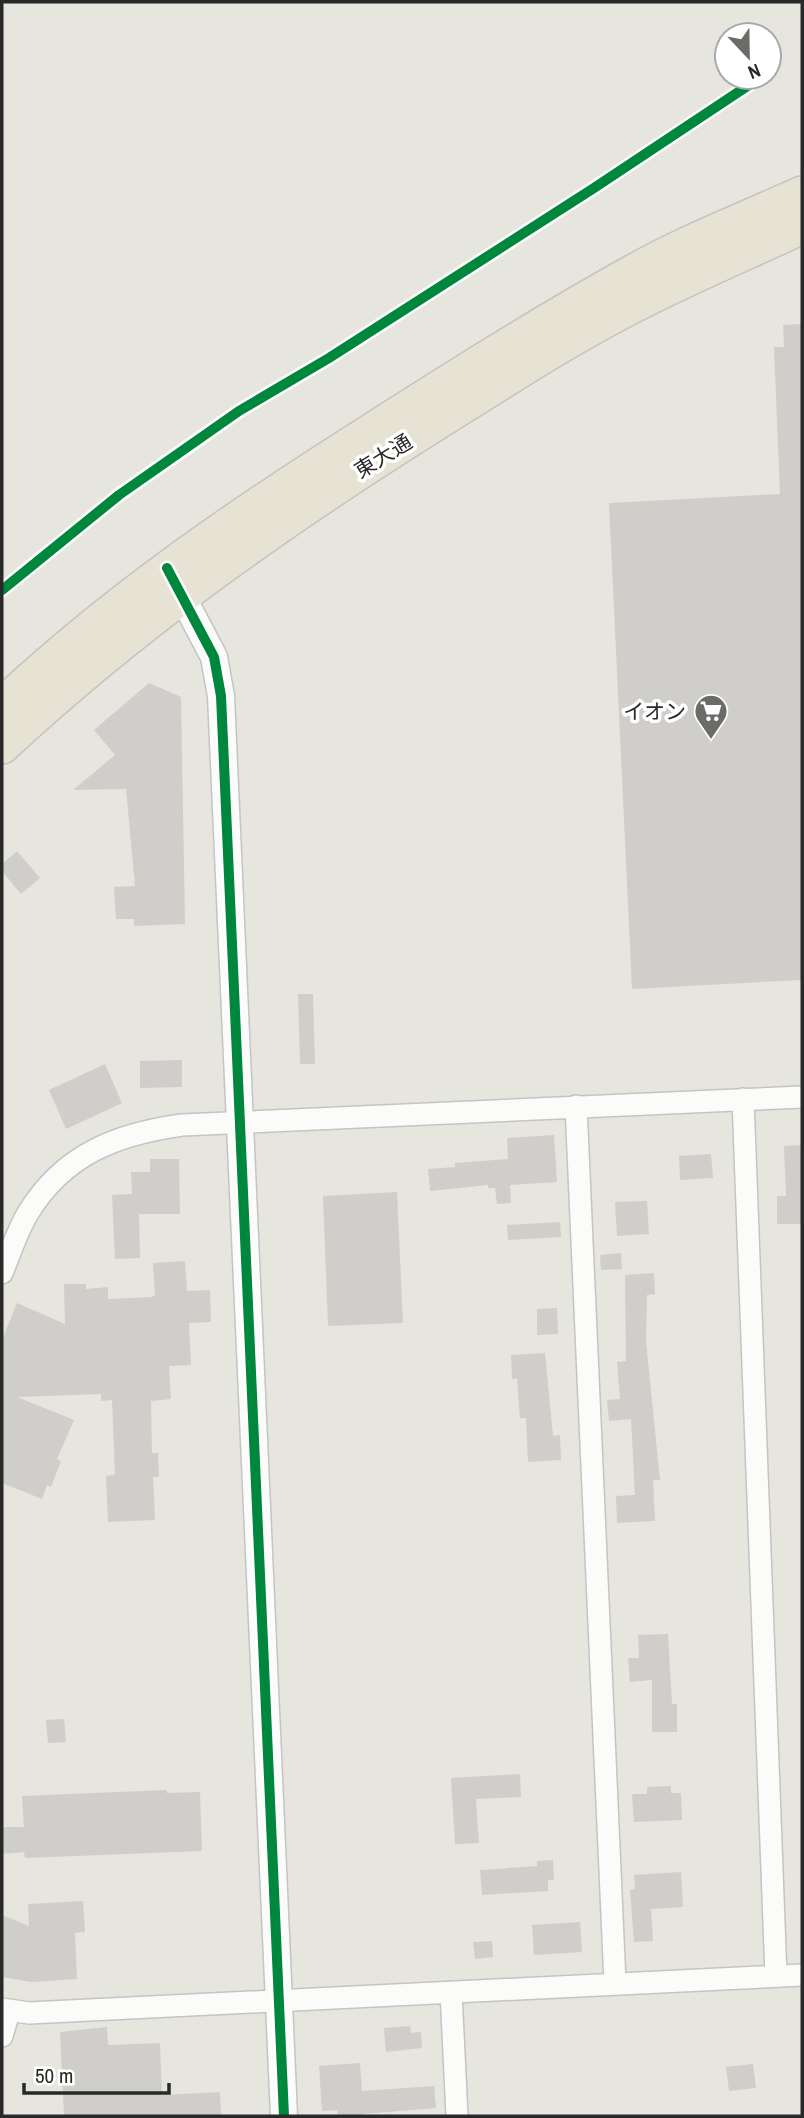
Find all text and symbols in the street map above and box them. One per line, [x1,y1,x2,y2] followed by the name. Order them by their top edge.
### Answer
[713,21,783,91] north arrow
[744,58,764,86] text: N
[349,427,417,485] street label: 東大通
[692,692,730,741] supermarket icon: イオン
[623,697,686,726] place label: イオン
[24,2052,170,2096] scale bar
[35,2061,73,2090] text: 50 m

